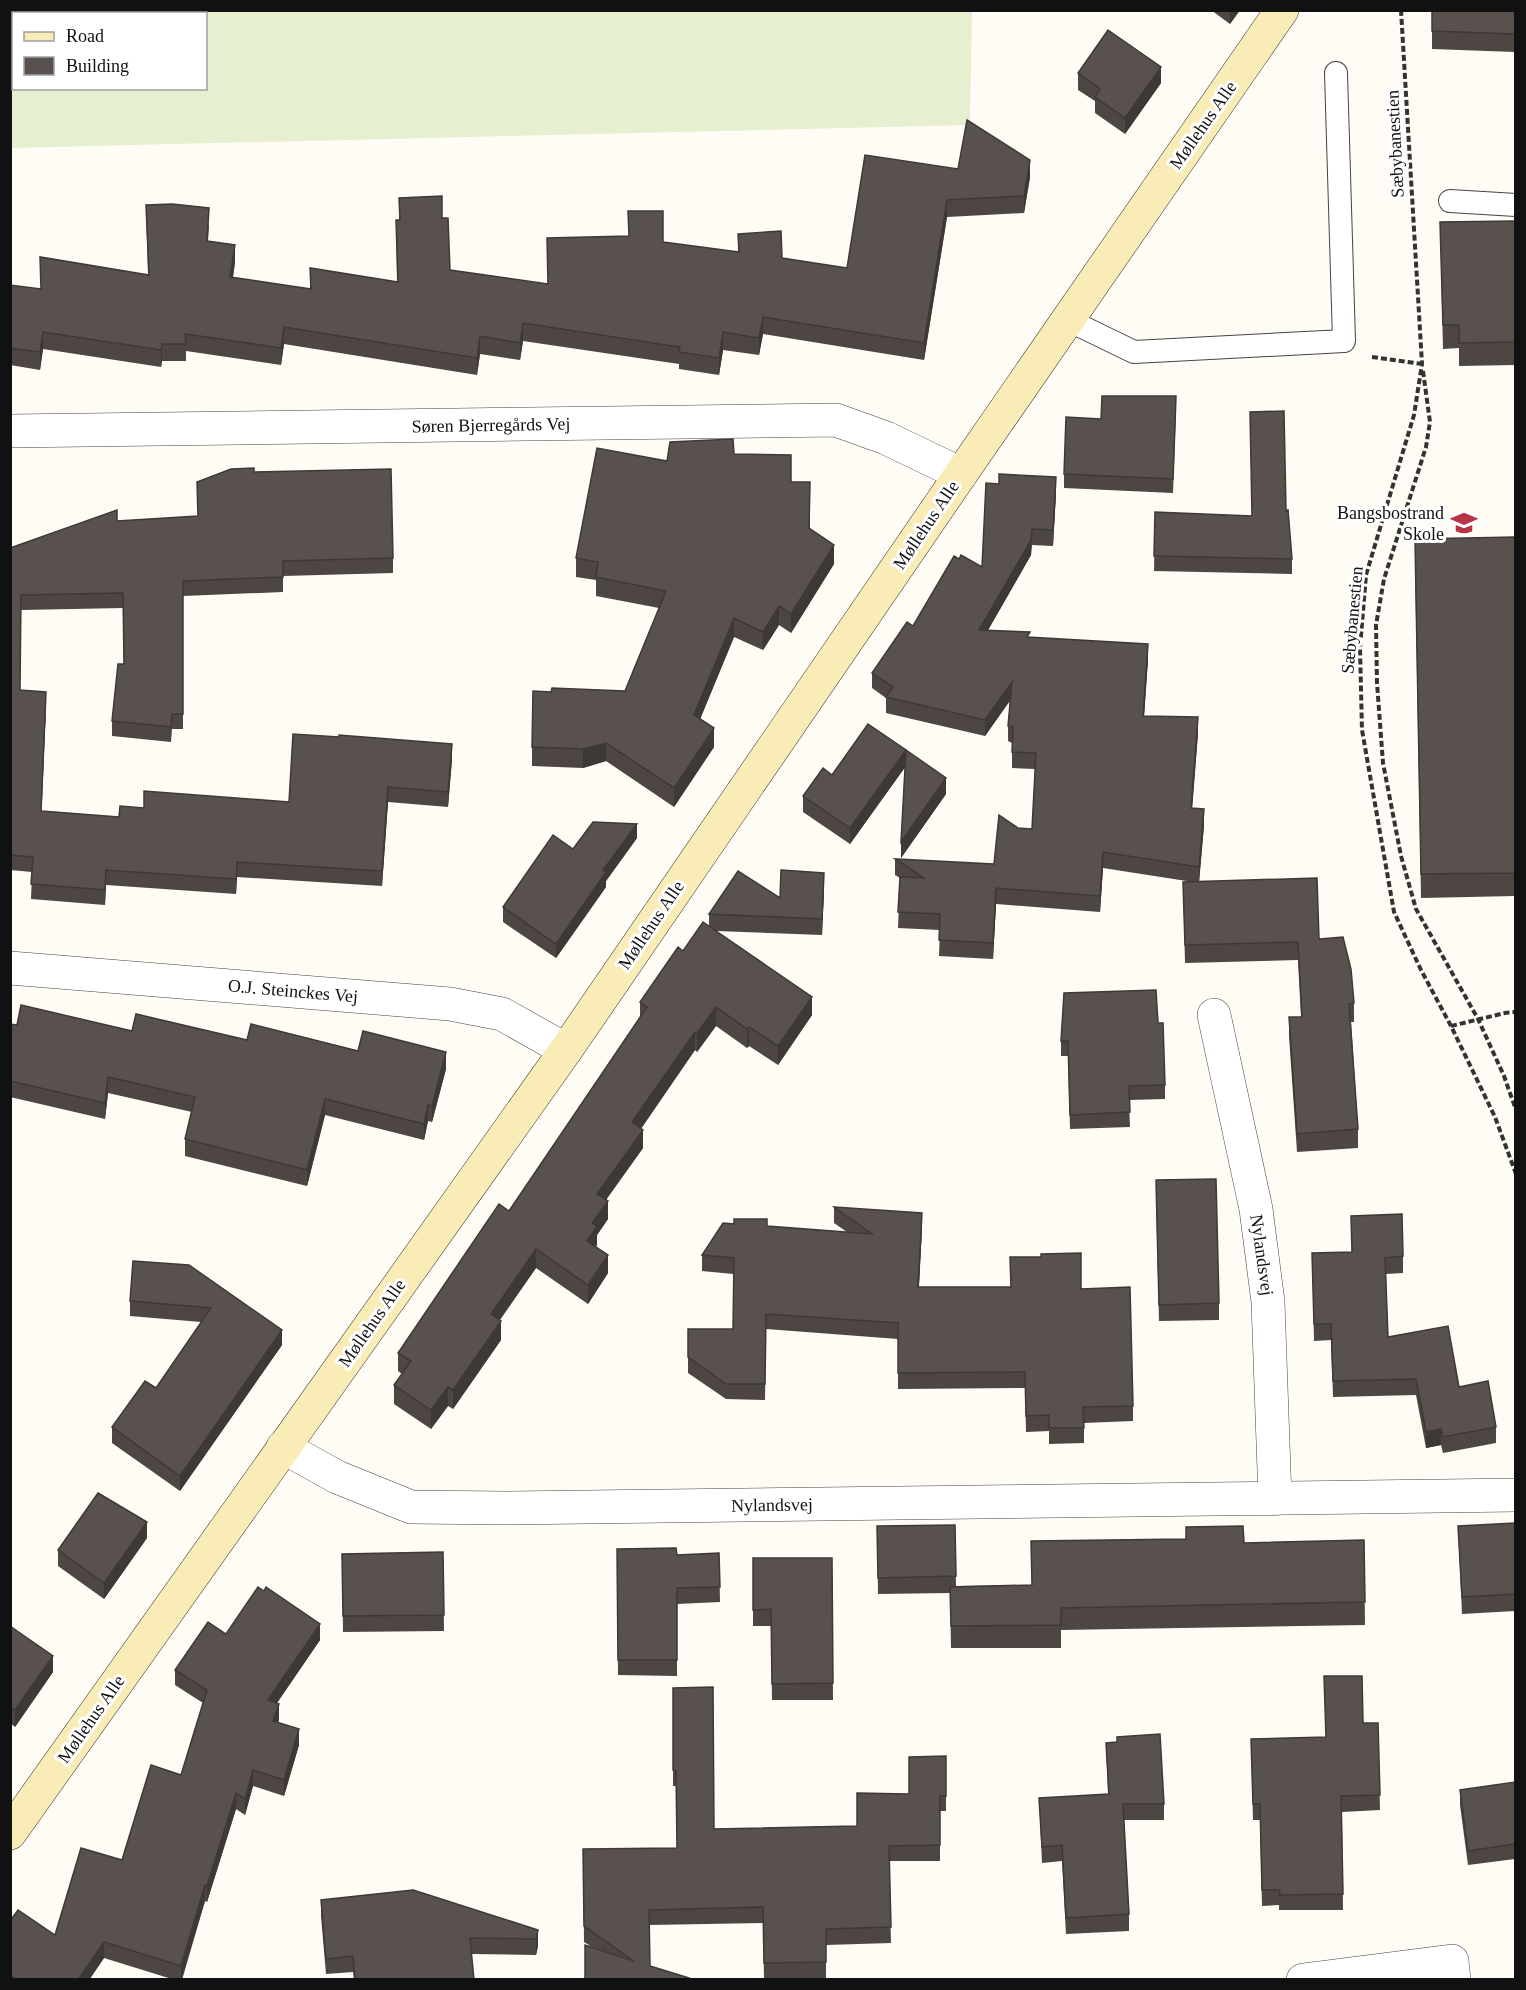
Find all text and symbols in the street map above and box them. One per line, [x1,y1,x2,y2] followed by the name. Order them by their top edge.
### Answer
[12,12,207,90] legend
[66,26,104,46] text: Road
[66,56,129,76] text: Building
[1165,77,1241,173] street label: Møllehus Alle
[1382,90,1408,198] street label: Sæbybanestien
[412,414,570,436] street label: Søren Bjerregårds Vej
[889,477,963,573] street label: Møllehus Alle
[1337,503,1444,544] place label: Bangsbostrand Skole
[1449,508,1479,538] school or university icon: Bangsbostrand Skole
[1337,565,1367,675] street label: Sæbybanestien
[614,877,688,973] street label: Møllehus Alle
[227,975,359,1007] street label: O.J. Steinckes Vej
[1246,1213,1278,1297] street label: Nylandsvej
[334,1275,410,1371] street label: Møllehus Alle
[731,1494,813,1516] street label: Nylandsvej
[53,1671,129,1767] street label: Møllehus Alle

